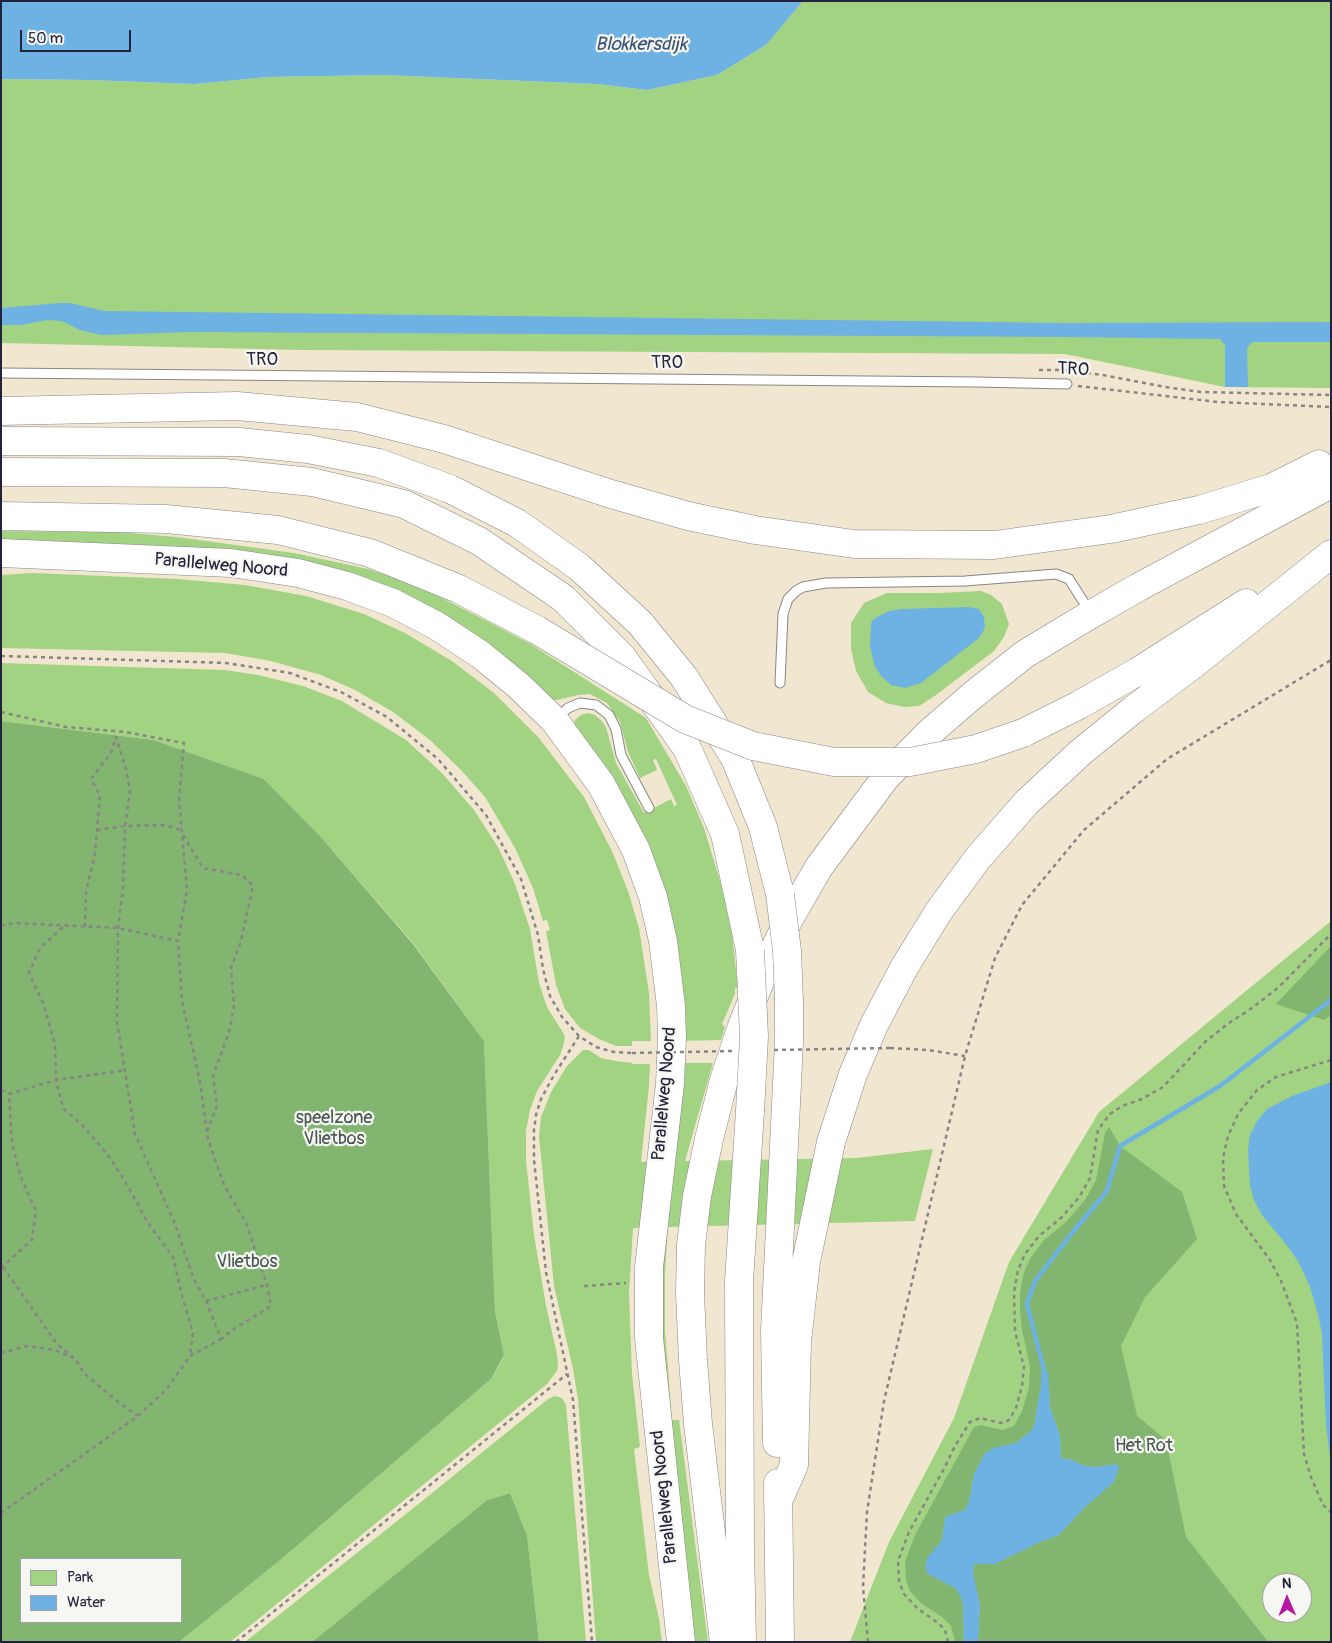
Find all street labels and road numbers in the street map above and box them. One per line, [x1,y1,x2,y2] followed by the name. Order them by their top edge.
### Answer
[246,349,278,371] street label: TRO
[651,352,683,374] street label: TRO
[1056,358,1090,382] street label: TRO
[153,549,289,583] street label: Parallelweg Noord
[648,1026,682,1162] street label: Parallelweg Noord
[647,1429,683,1565] street label: Parallelweg Noord

